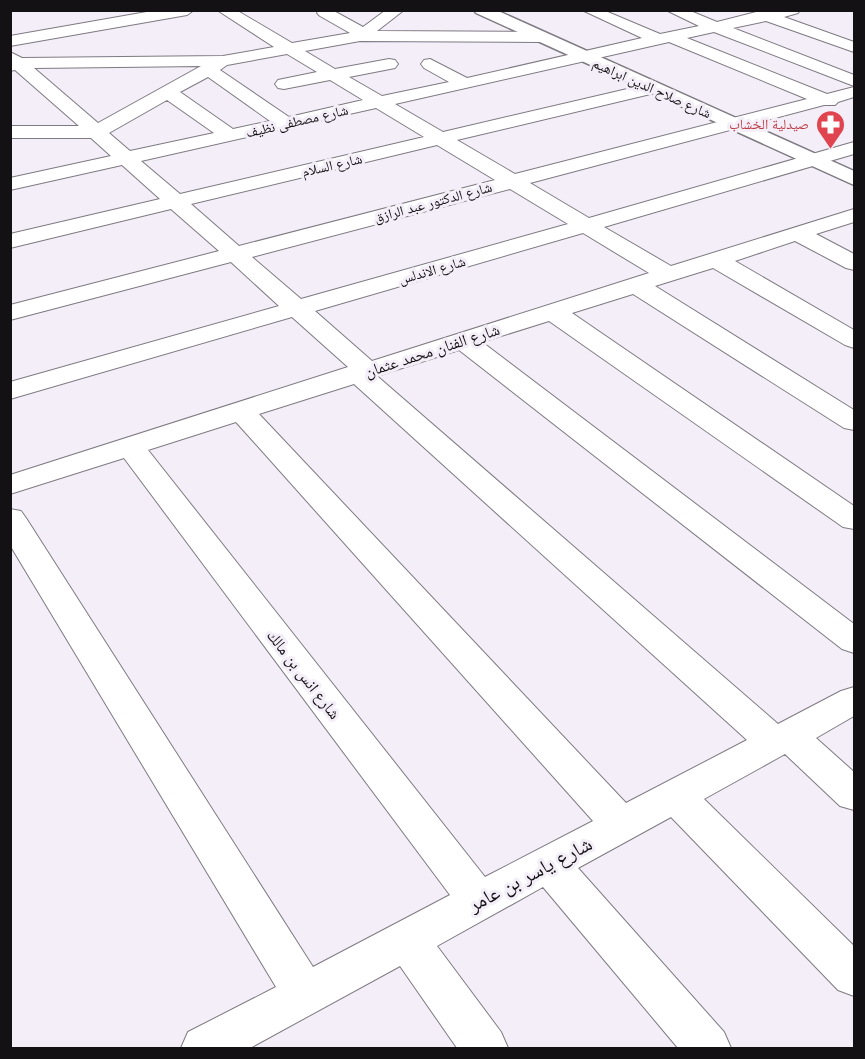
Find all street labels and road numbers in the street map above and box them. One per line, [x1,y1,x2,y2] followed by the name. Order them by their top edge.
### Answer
[590,53,714,123] street label: شارع صلاح الدين ابراهيم
[244,100,350,142] street label: شارع مصطفى نظيف
[300,148,364,182] street label: شارع السلام
[372,177,494,227] street label: شارع الدكتور عبد الرازق
[396,251,468,289] street label: شارع الاندلس
[362,318,503,383] street label: شارع الفنان محمد عثمان
[261,625,346,724] street label: شارع انس بن مالك
[462,830,597,919] street label: شارع ياسر بن عامر

